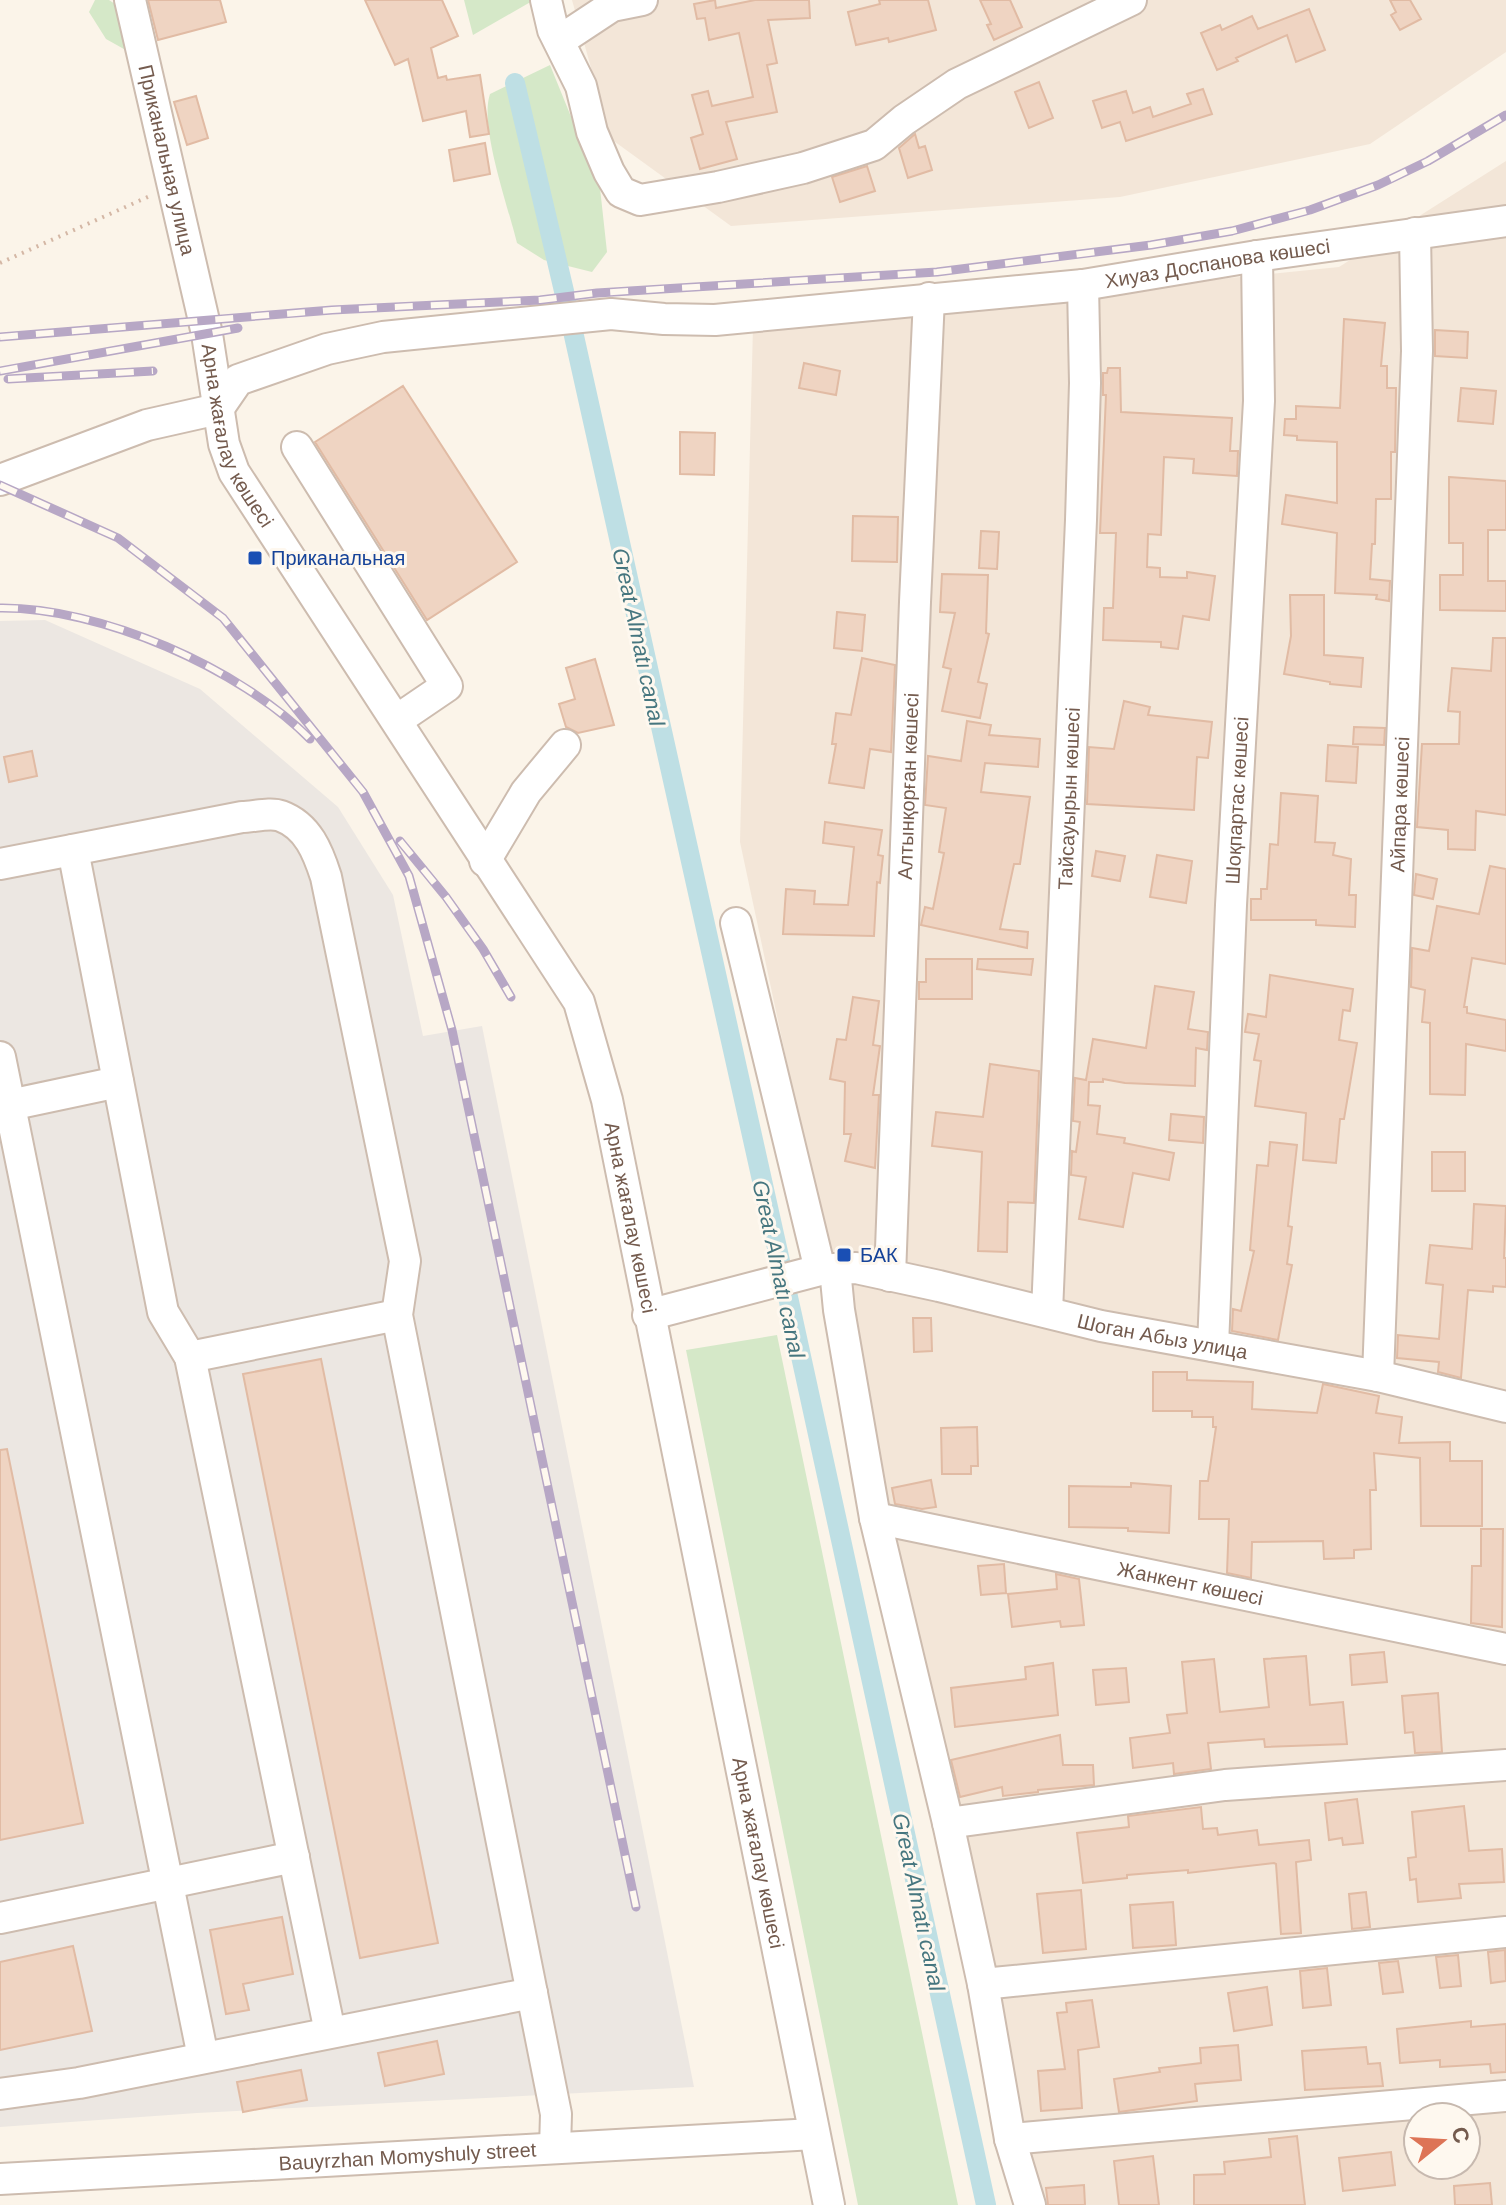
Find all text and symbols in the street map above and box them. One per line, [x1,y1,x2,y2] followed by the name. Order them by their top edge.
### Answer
[134,62,200,258] street label: Приканальная улица
[1103,235,1331,292] street label: Хиуаз Доспанова көшесі
[198,342,278,531] street label: Арна жағалау көшесі
[607,546,670,729] water label: Great Almatı canal
[271,547,405,569] place label: Приканальная
[246,549,264,567] marker: Приканальная
[894,692,923,880] street label: Алтынқорған көшесі
[1054,707,1084,890] street label: Тайсауырын көшесі
[1221,716,1252,885] street label: Шоқпартас көшесі
[1386,736,1413,873] street label: Айпара көшесі
[601,1120,661,1315] street label: Арна жағалау көшесі
[747,1178,810,1361] water label: Great Almatı canal
[860,1244,898,1266] place label: БАК
[835,1246,853,1264] marker: БАК
[1075,1310,1250,1363] street label: Шоган Абыз улица
[1115,1558,1265,1609] street label: Жанкент көшесі
[728,1755,788,1950] street label: Арна жағалау көшесі
[887,1811,950,1994] water label: Great Almatı canal
[1402,2101,1482,2181] north arrow
[1446,2124,1475,2146] text: С
[278,2138,537,2175] street label: Bauyrzhan Momyshuly street

